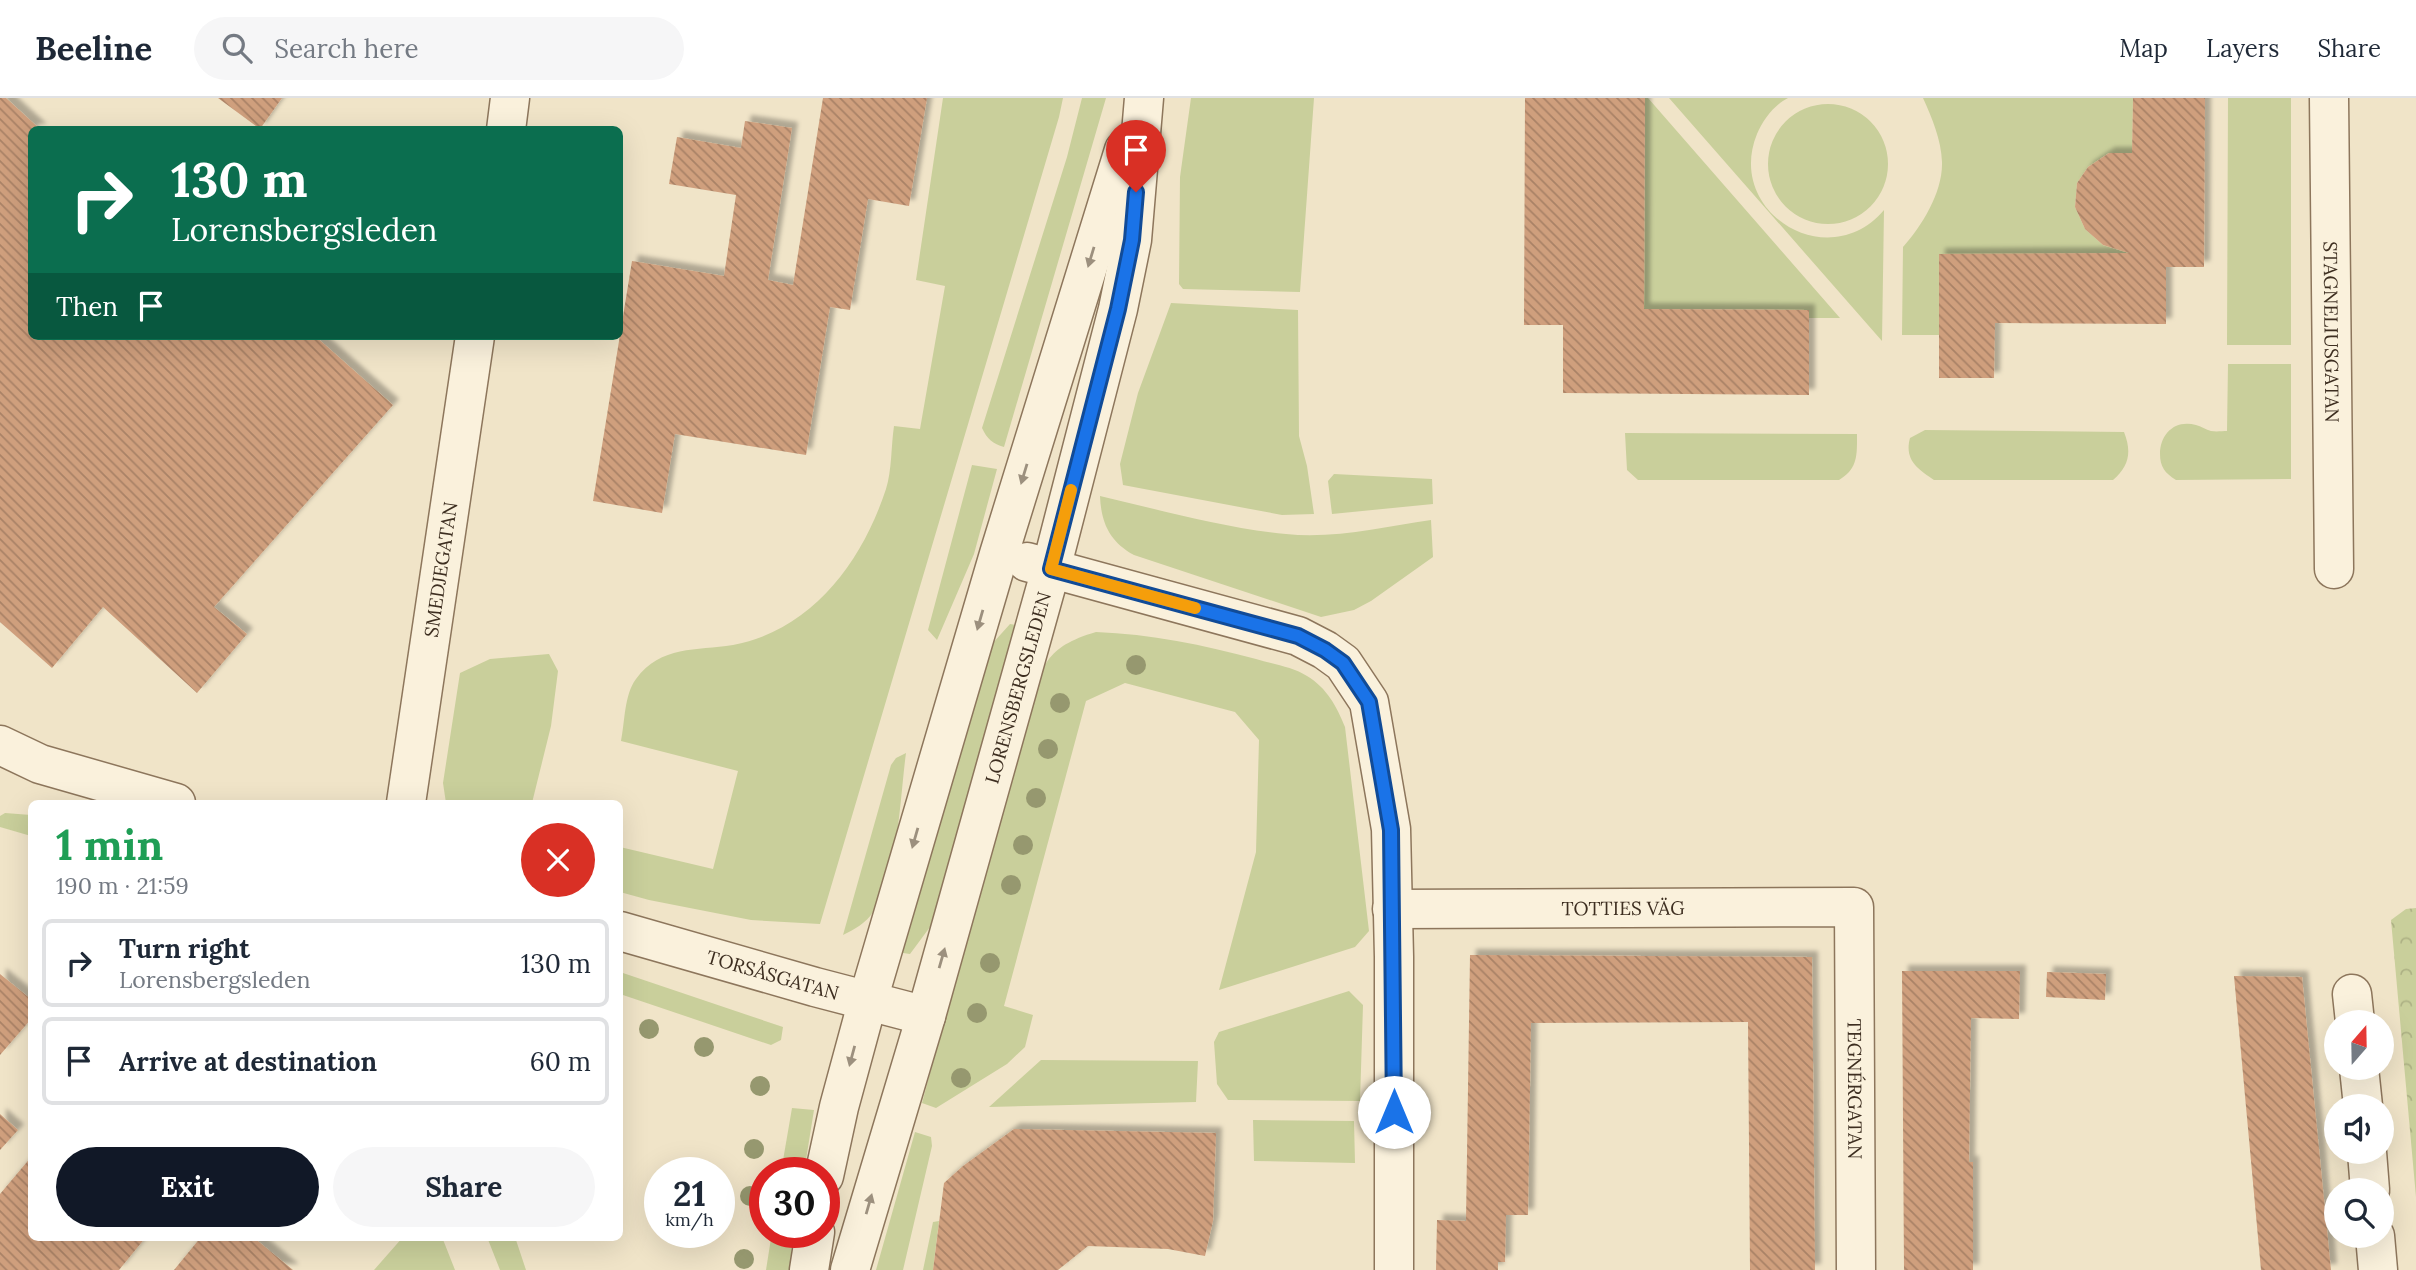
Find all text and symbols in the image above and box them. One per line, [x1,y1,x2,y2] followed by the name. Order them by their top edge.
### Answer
[194,17,684,80] search box
[35,27,152,69] text: Beeline
[218,29,256,67] icon: search
[274,32,419,65] text: Search here
[2119,33,2168,64] text: Map
[2206,33,2279,64] text: Layers
[2317,33,2381,64] text: Share
[1106,120,1166,192] pin
[1117,131,1155,169] icon: arrive
[171,148,307,210] text: 130 m
[56,154,147,245] icon: right
[171,209,437,250] text: Lorensbergsleden
[2319,241,2344,423] street label: STAGNELIUSGATAN
[1086,247,1096,268] one-way arrow
[132,287,170,325] icon: arrive
[56,290,118,323] text: Then
[1018,464,1029,485] one-way arrow
[419,500,462,639] street label: SMEDJEGATAN
[980,589,1056,786] street label: LORENSBERGSLEDEN
[974,609,984,630] one-way arrow
[56,818,163,872] text: 1 min
[521,823,595,897] button: close
[910,828,920,849] one-way arrow
[56,871,189,900] text: 190 m · 21:59
[1561,896,1685,920] street label: TOTTIES VÄG
[119,932,250,965] text: Turn right
[60,944,98,982] icon: right
[704,945,842,1005] street label: TORSÅSGATAN
[937,946,948,968] one-way arrow
[521,947,591,980] text: 130 m
[119,965,310,994] text: Lorensbergsleden
[2324,1010,2394,1080] north arrow
[2324,1010,2394,1248] map controls
[1843,1019,1867,1159] street label: TEGNÉRGATAN
[60,1042,98,1080] icon: arrive
[119,1045,377,1078] text: Arrive at destination
[530,1045,591,1078] text: 60 m
[847,1046,857,1067] one-way arrow
[1357,1075,1431,1149] position arrow
[2324,1094,2394,1164] button: sound
[56,1147,319,1227] button: Exit
[333,1147,595,1227] button: Share
[749,1157,840,1248] speed limit sign: 30
[673,1171,706,1216] text: 21
[2324,1178,2394,1248] button: search
[864,1193,875,1215] one-way arrow
[665,1208,714,1231] text: km/h

